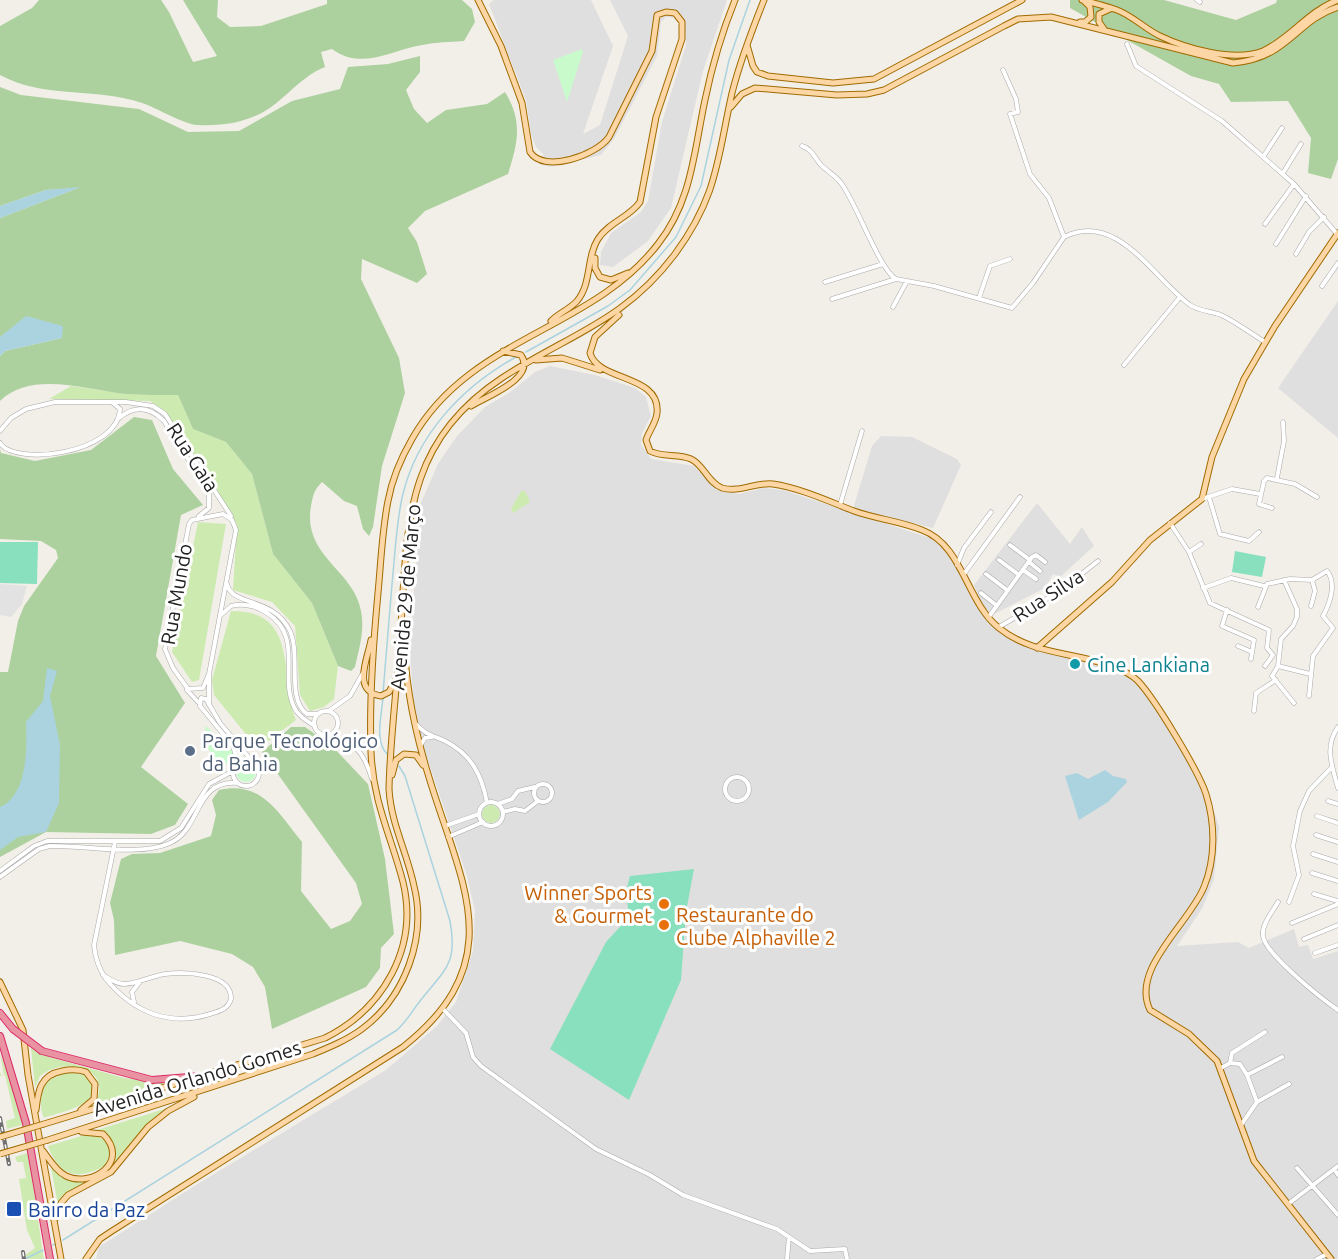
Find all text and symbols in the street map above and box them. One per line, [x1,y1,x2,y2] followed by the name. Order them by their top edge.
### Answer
[162,418,224,496] street label: Rua Gaia
[385,503,425,691] street label: Avenida 29 de Março
[156,542,196,646] street label: Rua Mundo
[1008,564,1088,626] street label: Rua Silva
[1087,653,1210,676] place label: Cine Lankiana
[1068,657,1082,671] marker: Cine Lankiana
[202,729,378,775] place label: Parque Tecnológico da Bahia
[183,744,197,758] marker: Parque Tecnológico da Bahia
[524,881,652,927] place label: Winner Sports & Gourmet
[657,897,671,911] marker: Winner Sports & Gourmet
[676,903,836,949] place label: Restaurante do Clube Alphaville 2
[657,918,671,932] marker: Restaurante do Clube Alphaville 2
[90,1035,304,1121] street label: Avenida Orlando Gomes
[28,1198,145,1221] place label: Bairro da Paz
[5,1200,23,1218] marker: Bairro da Paz

